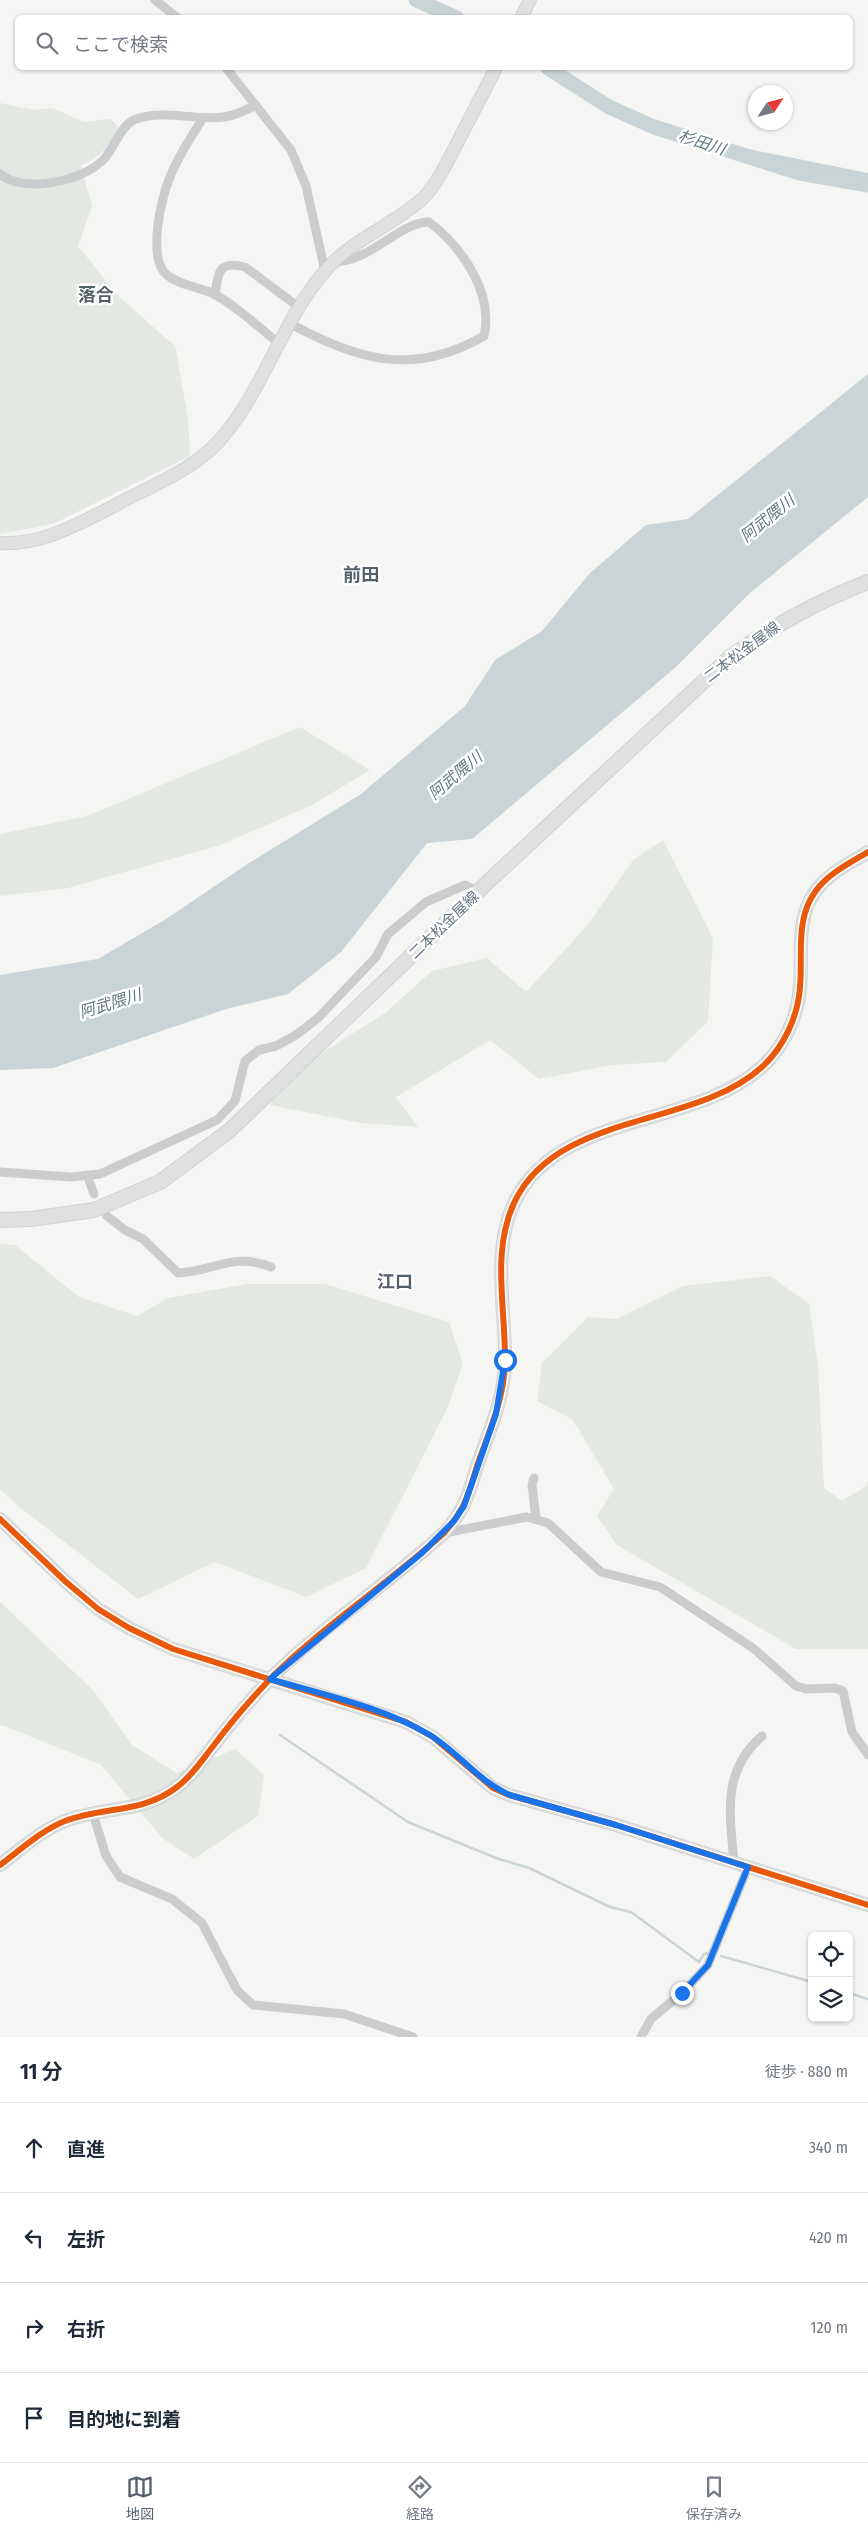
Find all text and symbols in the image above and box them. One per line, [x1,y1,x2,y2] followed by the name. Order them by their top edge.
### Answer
[15,15,853,70] search box
[33,29,61,57] icon: search
[73,33,168,56] text: ここで検索
[748,85,793,130] north arrow
[676,126,730,160] water label: 杉田川
[78,284,114,306] district label: 落合
[736,490,800,546] water label: 阿武隈川
[343,564,379,586] district label: 前田
[701,618,783,686] street label: 二本松金屋線
[425,746,487,803] water label: 阿武隈川
[405,887,483,963] street label: 二本松金屋線
[77,984,145,1022] water label: 阿武隈川
[377,1271,413,1293] district label: 江口
[494,1349,517,1372] route start
[808,1932,853,2022] map controls
[808,1932,853,1977] button: locate
[808,1977,853,2022] button: layers
[671,1982,694,2005] route end
[20,2059,63,2085] text: 11 分
[765,2062,848,2081] text: 徒歩 · 880 m
[20,2134,48,2162] icon: ahead
[67,2138,105,2161] text: 直進
[809,2138,848,2157] text: 340 m
[20,2224,48,2252] icon: left
[67,2228,105,2251] text: 左折
[809,2228,848,2247] text: 420 m
[20,2314,48,2342] icon: right
[67,2318,105,2341] text: 右折
[810,2318,848,2337] text: 120 m
[20,2404,48,2432] icon: arrive
[67,2408,181,2431] text: 目的地に到着
[126,2473,154,2523] tab: 地図
[406,2473,434,2523] tab: 経路
[686,2473,742,2523] tab: 保存済み

